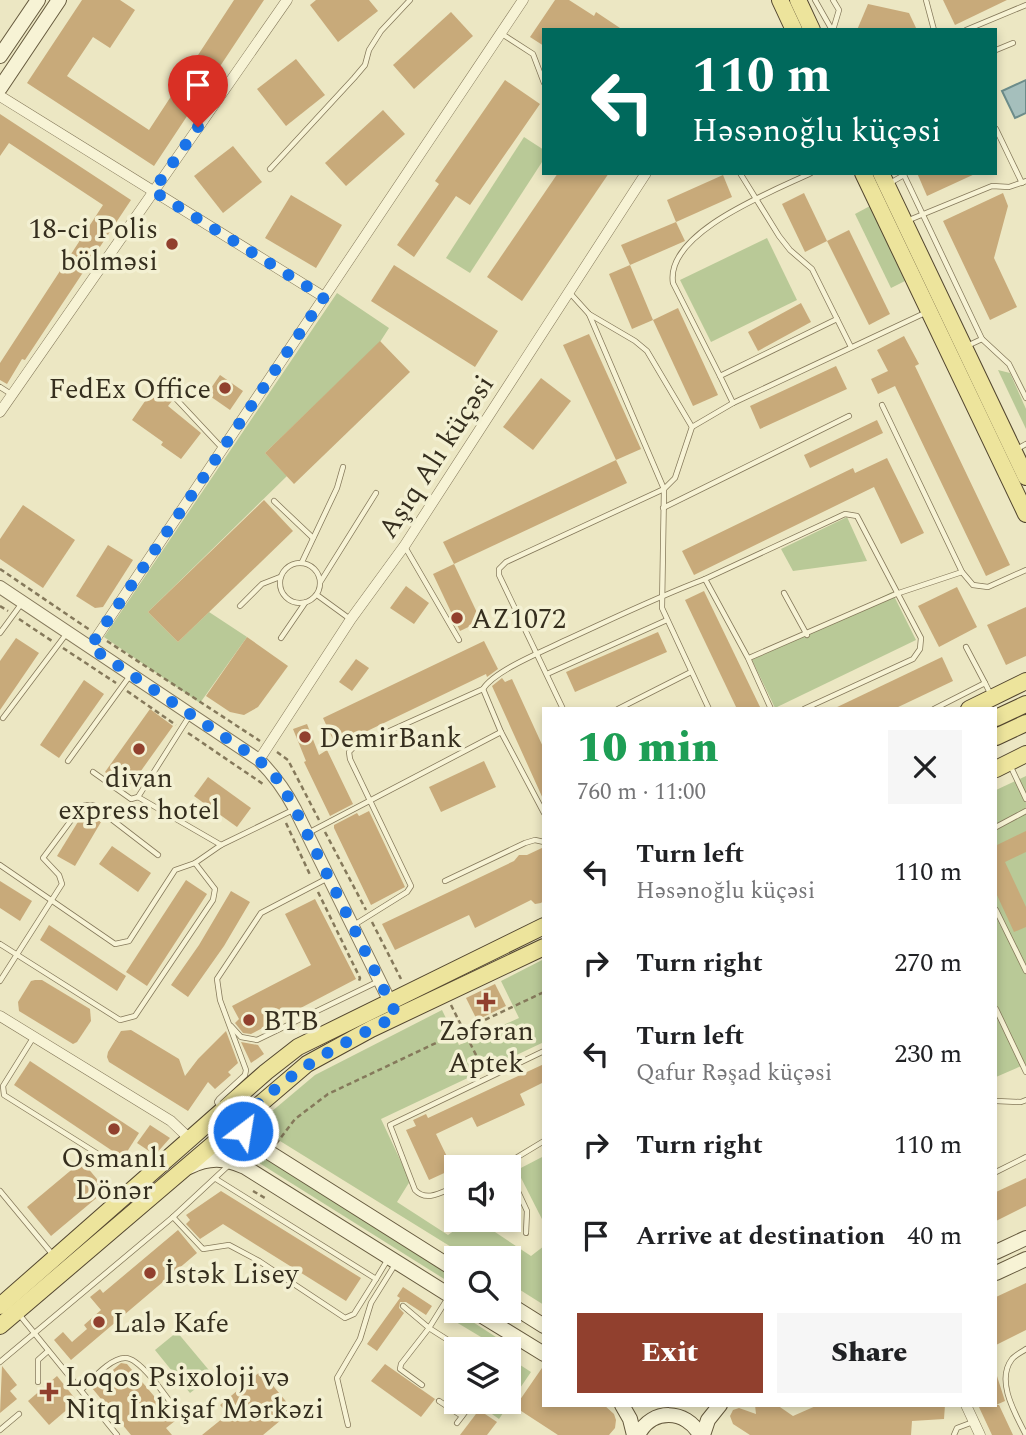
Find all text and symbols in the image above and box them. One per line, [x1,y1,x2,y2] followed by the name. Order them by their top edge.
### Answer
[692,39,831,114] text: 110 m
[168,55,228,127] pin
[577,56,668,147] icon: left
[179,66,217,104] icon: arrive
[692,107,941,156] text: Həsənoğlu küçəsi
[29,208,158,283] place label: 18-ci Polis bölməsi
[164,236,180,252] marker: 18-ci Polis bölməsi
[367,366,505,547] street label: Aşıq Alı küçəsi
[49,368,211,411] place label: FedEx Office
[217,380,233,396] marker: FedEx Office
[471,598,566,641] place label: AZ1072
[449,610,465,626] marker: AZ1072
[319,717,462,760] place label: DemirBank
[577,717,718,780] text: 10 min
[297,729,313,745] marker: DemirBank
[888,730,962,804] button: close
[131,741,147,757] marker: divan express hotel
[58,757,220,832] place label: divan express hotel
[577,775,706,810] text: 760 m · 11:00
[636,834,744,874] text: Turn left
[894,852,962,892] text: 110 m
[577,853,615,891] icon: left
[636,874,815,909] text: Həsənoğlu küçəsi
[636,943,763,983] text: Turn right
[894,943,962,983] text: 270 m
[577,944,615,982] icon: right
[478,994,494,1010] marker: Zəfəran Aptek
[263,1000,319,1043] place label: BTB
[438,1010,534,1085] place label: Zəfəran Aptek
[241,1012,257,1028] marker: BTB
[636,1016,744,1056] text: Turn left
[894,1034,962,1074] text: 230 m
[577,1035,615,1073] icon: left
[636,1056,832,1091] text: Qafur Rəşad küçəsi
[206,1094,280,1168] position arrow
[106,1121,122,1137] marker: Osmanlı Dönər
[636,1125,763,1165] text: Turn right
[894,1125,962,1165] text: 110 m
[577,1126,615,1164] icon: right
[61,1137,167,1212] place label: Osmanlı Dönər
[444,1155,521,1414] map controls
[444,1155,521,1232] button: sound
[636,1216,885,1256] text: Arrive at destination
[907,1216,962,1256] text: 40 m
[577,1217,615,1255] icon: arrive
[444,1246,521,1323] button: search
[164,1253,300,1296] place label: İstək Lisey
[142,1265,158,1281] marker: İstək Lisey
[113,1302,229,1345] place label: Lalə Kafe
[577,1313,763,1393] button: Exit
[777,1313,962,1393] button: Share
[91,1314,107,1330] marker: Lalə Kafe
[444,1337,521,1414] button: layers
[65,1356,324,1431] place label: Loqos Psixoloji və Nitq İnkişaf Mərkəzi
[39,1382,59,1402] marker: Loqos Psixoloji və Nitq İnkişaf Mərkəzi

